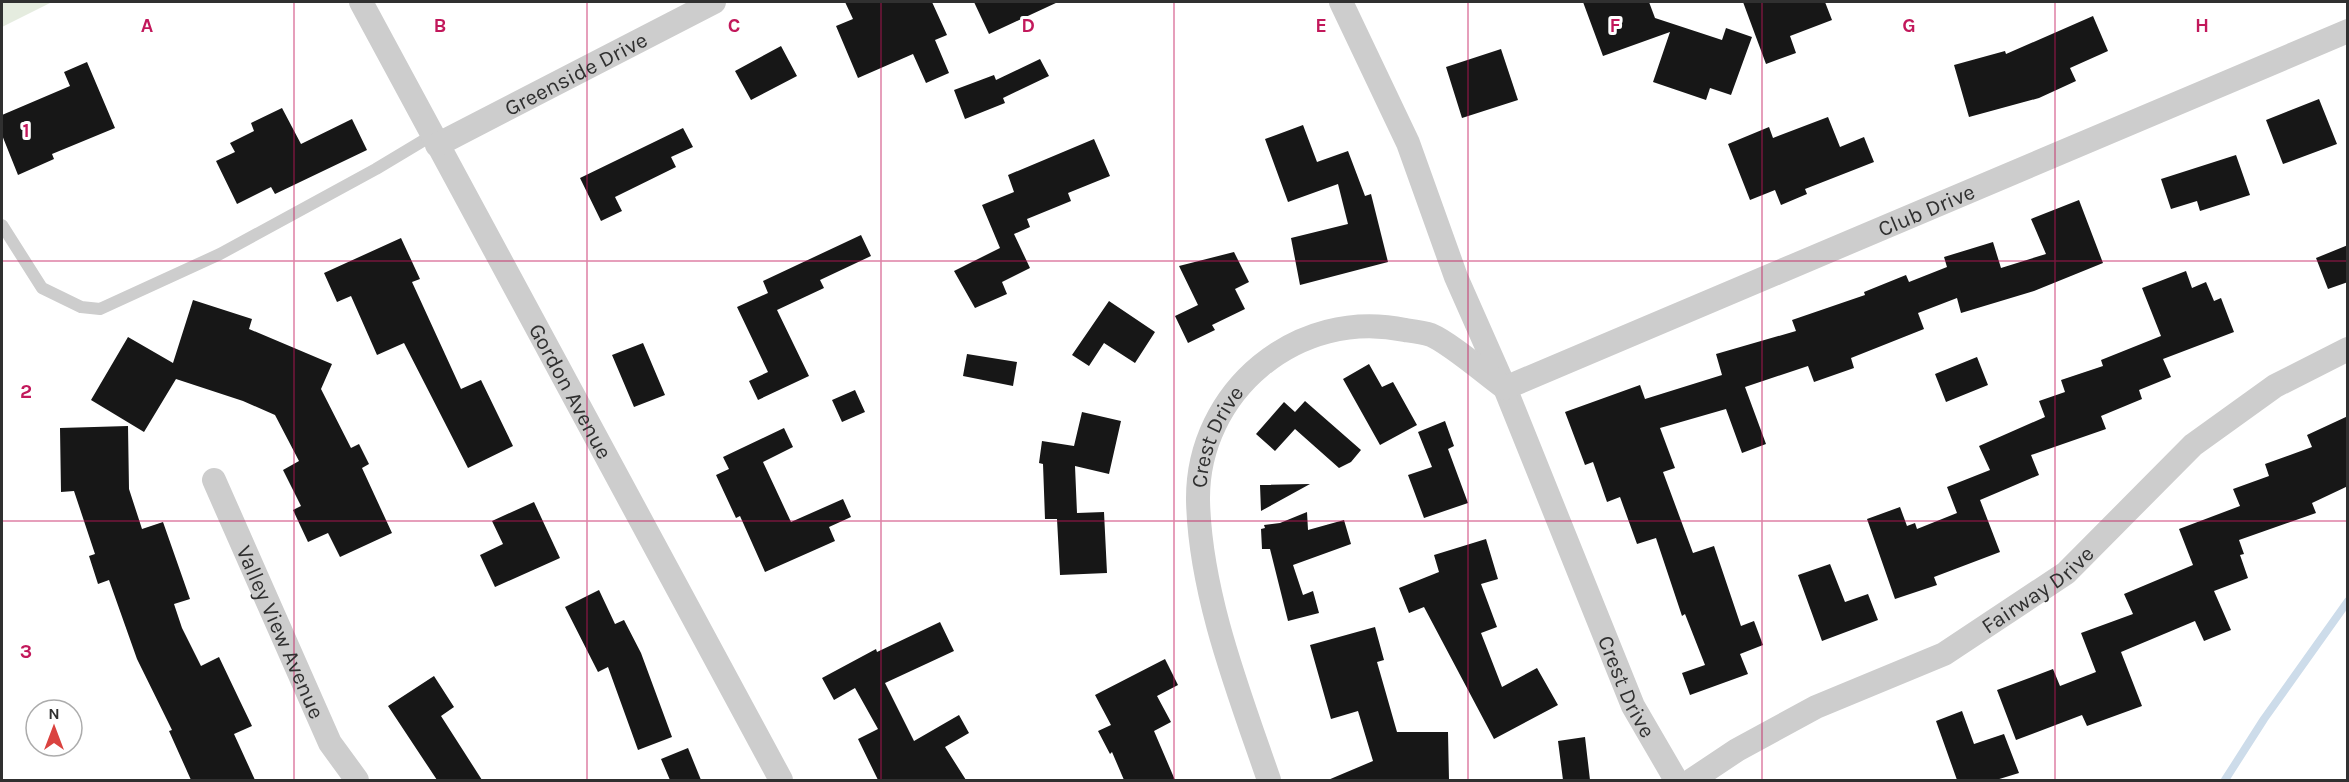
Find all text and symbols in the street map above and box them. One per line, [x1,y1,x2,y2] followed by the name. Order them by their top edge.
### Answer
[141,14,154,37] text: A
[434,14,446,37] text: B
[728,14,740,37] text: C
[1021,14,1035,37] text: D
[1315,14,1327,37] text: E
[1610,14,1621,37] text: F
[1902,14,1916,37] text: G
[2195,14,2209,37] text: H
[500,27,652,122] street label: Greenside Drive
[22,119,30,142] text: 1
[1874,179,1979,243] street label: Club Drive
[523,319,617,464] street label: Gordon Avenue
[20,380,32,403] text: 2
[1186,380,1249,489] street label: Crest Drive
[1977,541,2099,640] street label: Fairway Drive
[230,542,330,723] street label: Valley View Avenue
[1592,632,1660,742] street label: Crest Drive
[20,640,32,663] text: 3
[24,698,84,758] north arrow
[48,704,60,723] text: N

